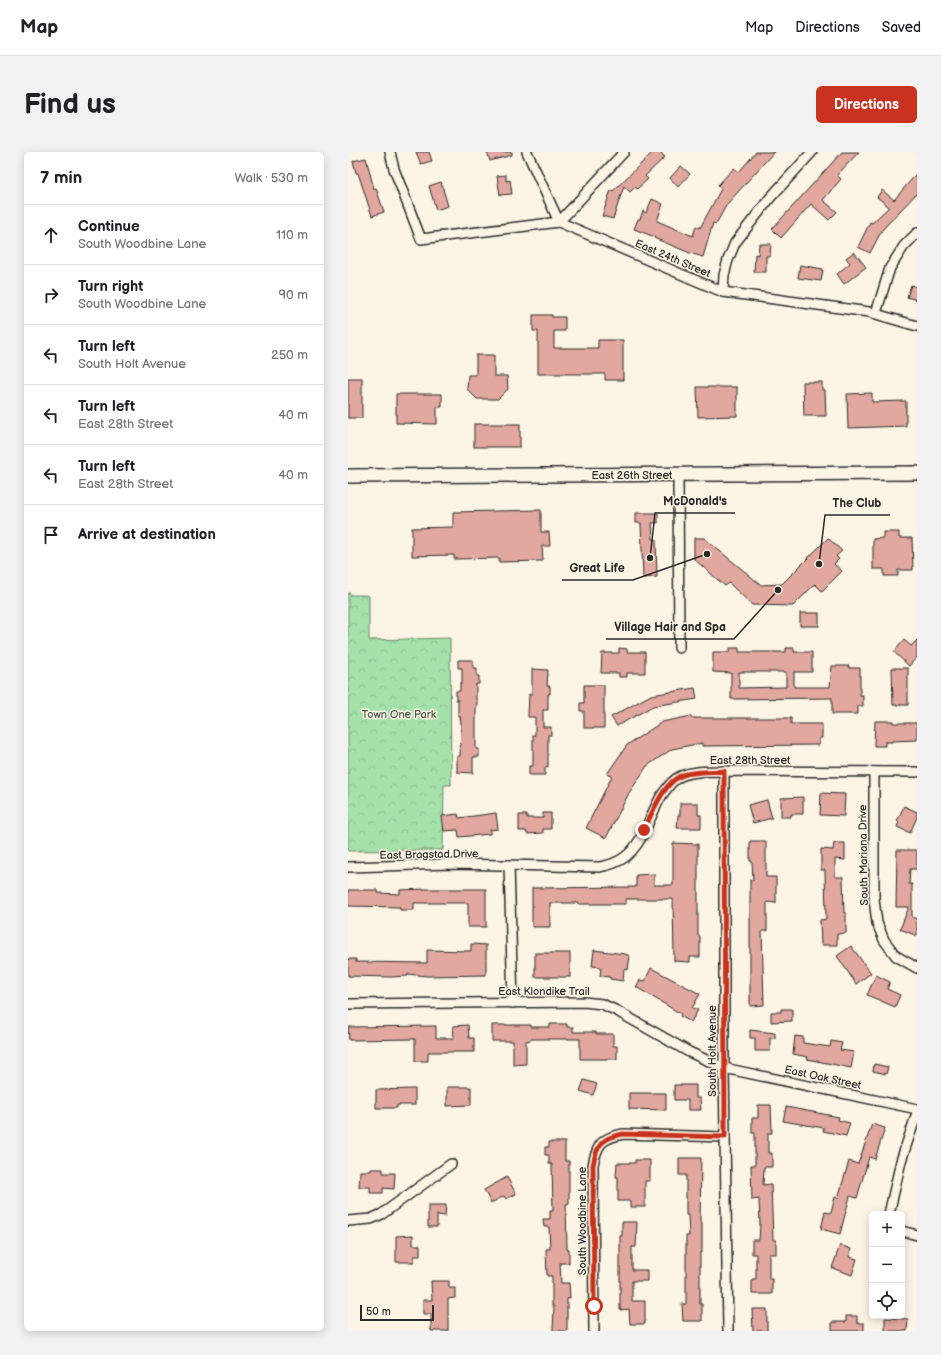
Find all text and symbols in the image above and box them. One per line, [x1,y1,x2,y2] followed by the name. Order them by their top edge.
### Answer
[20,16,58,39] text: Map
[745,19,773,36] text: Map
[795,19,860,36] text: Directions
[882,19,921,36] text: Saved
[816,86,917,123] button: Directions
[24,88,116,121] text: Find us
[40,168,82,188] text: 7 min
[234,170,308,186] text: Walk · 530 m
[78,217,140,236] text: Continue
[40,224,62,246] icon: ahead
[276,227,308,243] text: 110 m
[78,236,206,252] text: South Woodbine Lane
[633,237,713,280] street label: East 24th Street
[78,277,143,296] text: Turn right
[40,284,62,306] icon: right
[279,287,308,303] text: 90 m
[78,296,206,312] text: South Woodbine Lane
[78,337,135,356] text: Turn left
[40,344,62,366] icon: left
[271,347,308,363] text: 250 m
[78,356,186,372] text: South Holt Avenue
[78,397,135,416] text: Turn left
[40,404,62,426] icon: left
[278,407,308,423] text: 40 m
[78,416,173,432] text: East 28th Street
[78,457,135,476] text: Turn left
[40,464,62,486] icon: left
[278,467,308,483] text: 40 m
[592,469,673,482] street label: East 26th Street
[78,476,173,492] text: East 28th Street
[655,489,735,513] callout: McDonald's
[825,491,890,515] callout: The Club
[663,494,727,509] text: McDonald's
[833,496,881,511] text: The Club
[40,524,62,546] icon: arrive
[78,525,216,544] text: Arrive at destination
[562,556,633,580] callout: Great Life
[569,561,625,576] text: Great Life
[606,615,734,639] callout: Village Hair and Spa
[614,620,726,635] text: Village Hair and Spa
[362,708,437,721] park label: Town One Park
[710,754,791,767] street label: East 28th Street
[856,804,871,906] street label: South Mariana Drive
[635,821,653,839] route end
[379,847,479,862] street label: East Bragstad Drive
[498,985,590,998] street label: East Klondike Trail
[706,1005,719,1097] street label: South Holt Avenue
[783,1063,863,1092] street label: East Oak Street
[576,1166,589,1275] street label: South Woodbine Lane
[869,1211,905,1319] map controls
[869,1211,905,1247] button: +
[869,1247,905,1283] button: −
[869,1283,905,1319] button: locate
[585,1297,603,1315] route start
[360,1303,434,1322] scale bar
[366,1305,391,1318] text: 50 m

